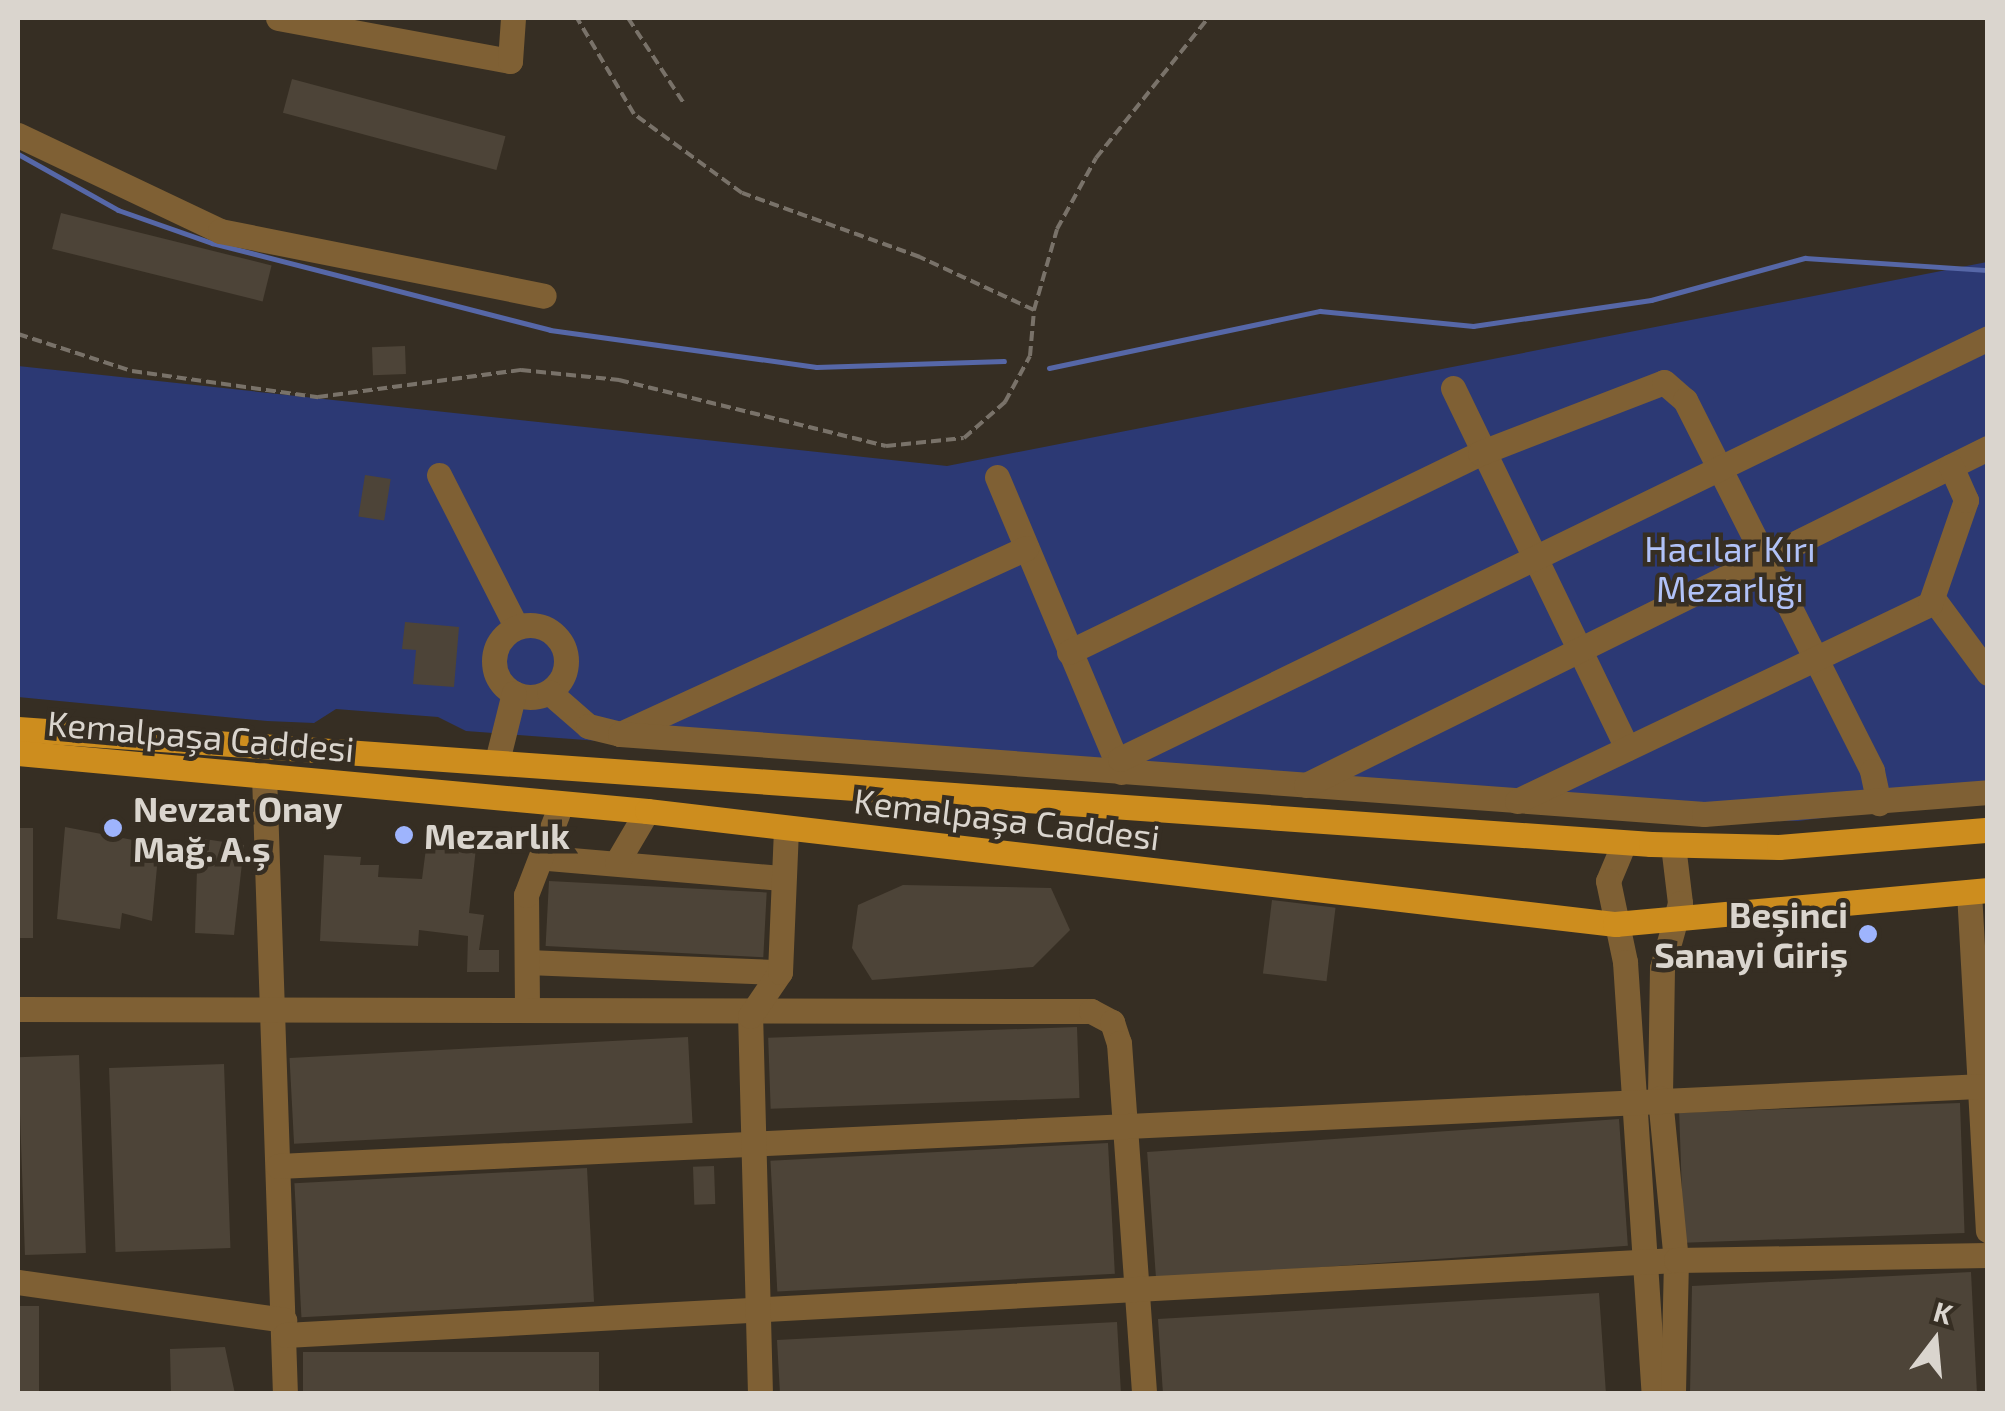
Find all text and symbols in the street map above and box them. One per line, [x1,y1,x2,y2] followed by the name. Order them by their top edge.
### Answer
[1644,527,1816,609] park label: Hacılar Kırı Mezarlığı
[46,701,356,769] street label: Kemalpaşa Caddesi
[852,778,1162,858] street label: Kemalpaşa Caddesi
[133,787,343,869] place label: Nevzat Onay Mağ. A.ş
[424,814,570,856] place label: Mezarlık
[102,817,124,839] marker: Nevzat Onay Mağ. A.ş
[393,824,415,846] marker: Mezarlık
[1654,893,1848,975] place label: Beşinci Sanayi Giriş
[1857,923,1879,945] marker: Beşinci Sanayi Giriş
[1885,1291,1985,1391] north arrow
[1930,1293,1956,1331] text: K

